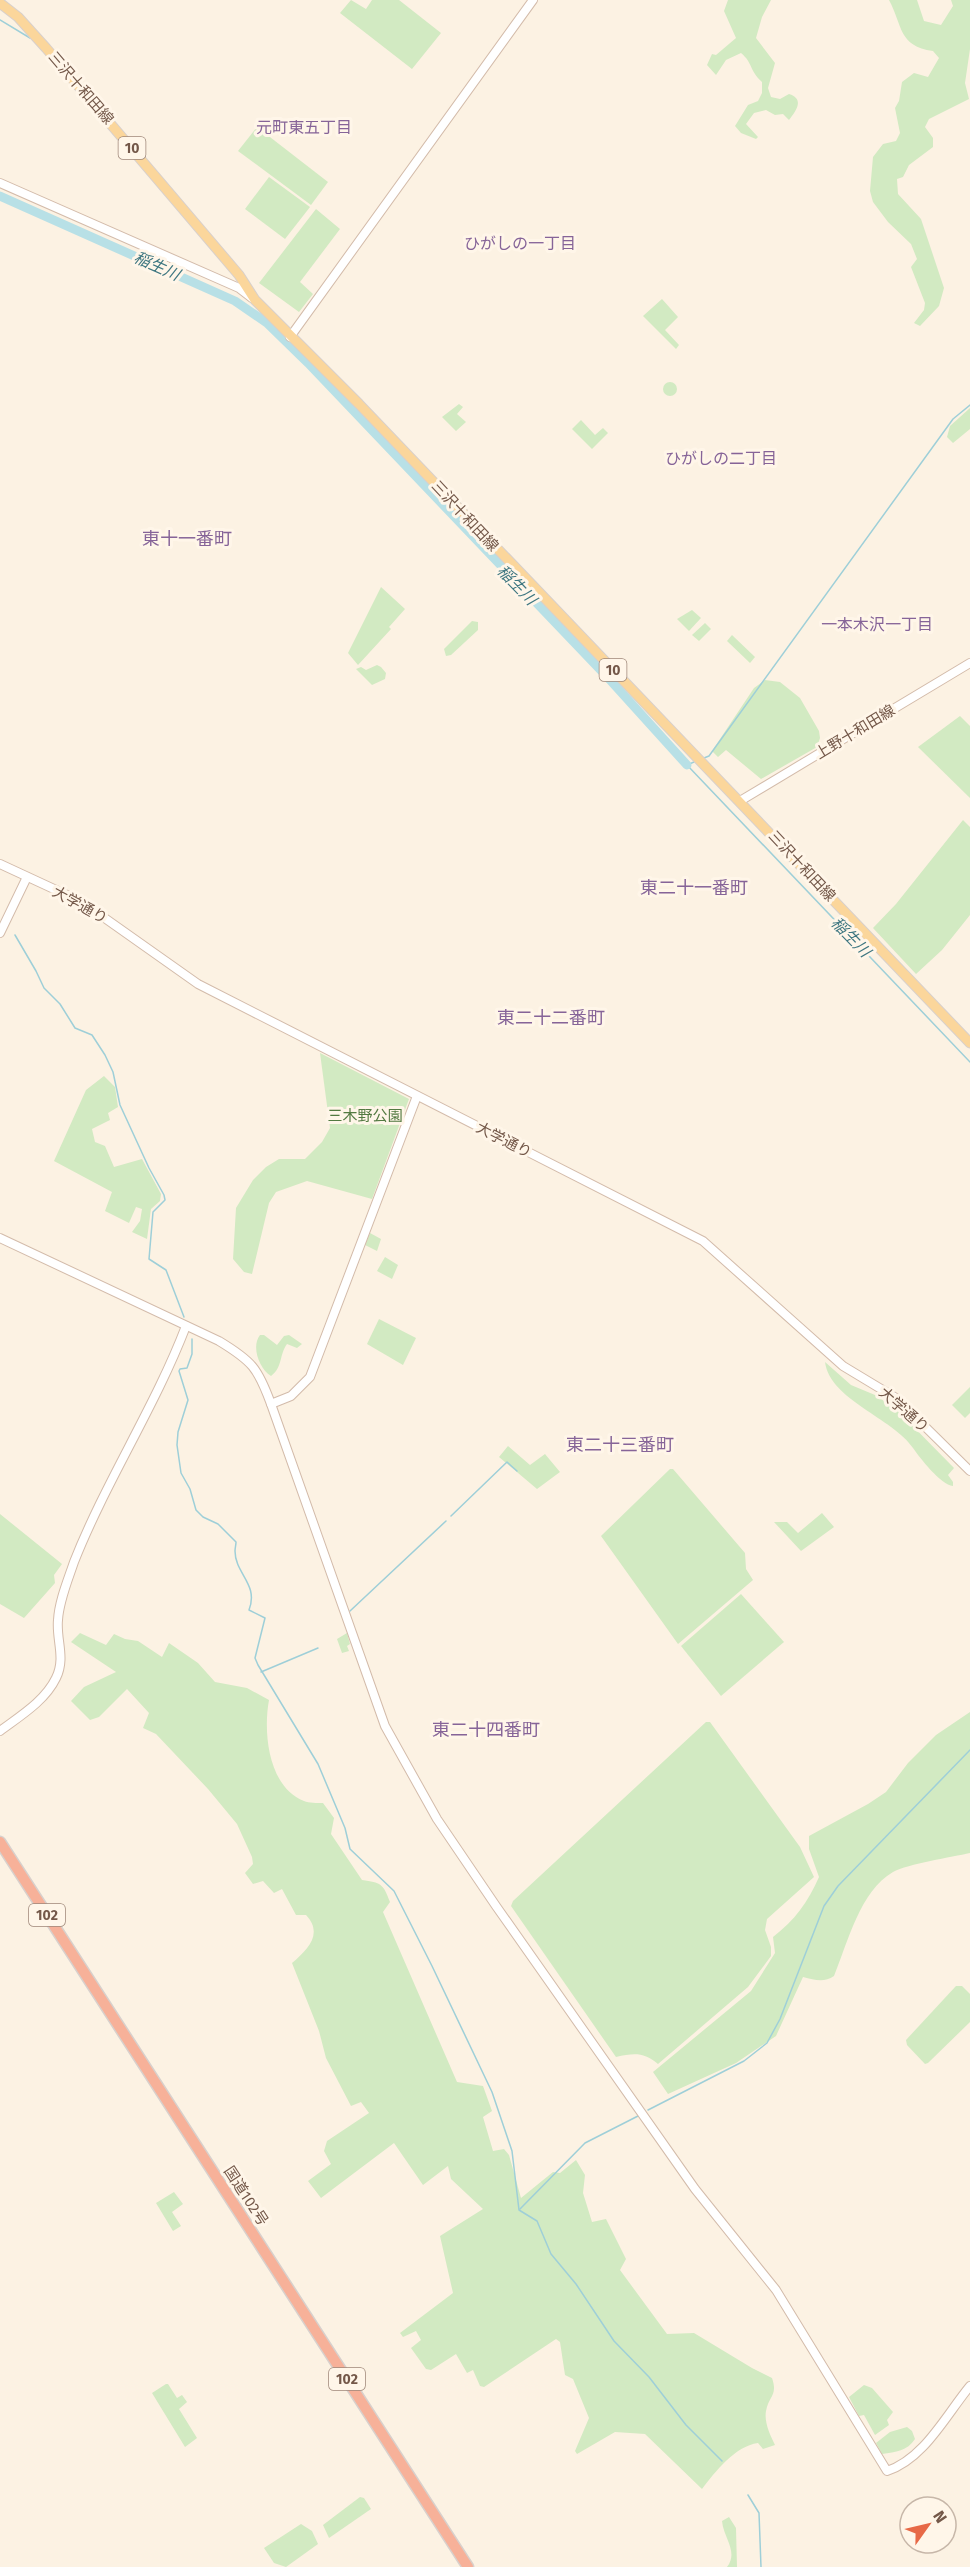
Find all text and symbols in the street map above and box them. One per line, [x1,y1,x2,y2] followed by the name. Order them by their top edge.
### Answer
[45,48,117,128] street label: 三沢十和田線
[256,118,352,137] district label: 元町東五丁目
[118,137,146,159] road number: 10
[464,234,576,253] district label: ひがしの一丁目
[131,248,185,285] water label: 稲生川
[665,449,777,468] district label: ひがしの二丁目
[428,477,502,555] street label: 三沢十和田線
[142,528,232,550] district label: 東十一番町
[493,561,542,610] water label: 稲生川
[821,615,933,634] district label: 一本木沢一丁目
[600,659,626,681] road number: 10
[812,701,898,763] street label: 上野十和田線
[765,827,839,905] street label: 三沢十和田線
[640,877,748,899] district label: 東二十一番町
[49,883,111,927] street label: 大学通り
[827,913,876,962] water label: 稲生川
[497,1007,605,1029] district label: 東二十二番町
[327,1107,403,1125] park label: 三木野公園
[473,1118,535,1162] street label: 大学通り
[875,1384,933,1436] street label: 大学通り
[566,1434,674,1456] district label: 東二十三番町
[432,1719,540,1741] district label: 東二十四番町
[29,1904,65,1926] road number: 102
[220,2163,272,2229] street label: 国道102号
[329,2368,365,2390] road number: 102
[898,2495,958,2555] north arrow
[929,2507,951,2527] text: N

